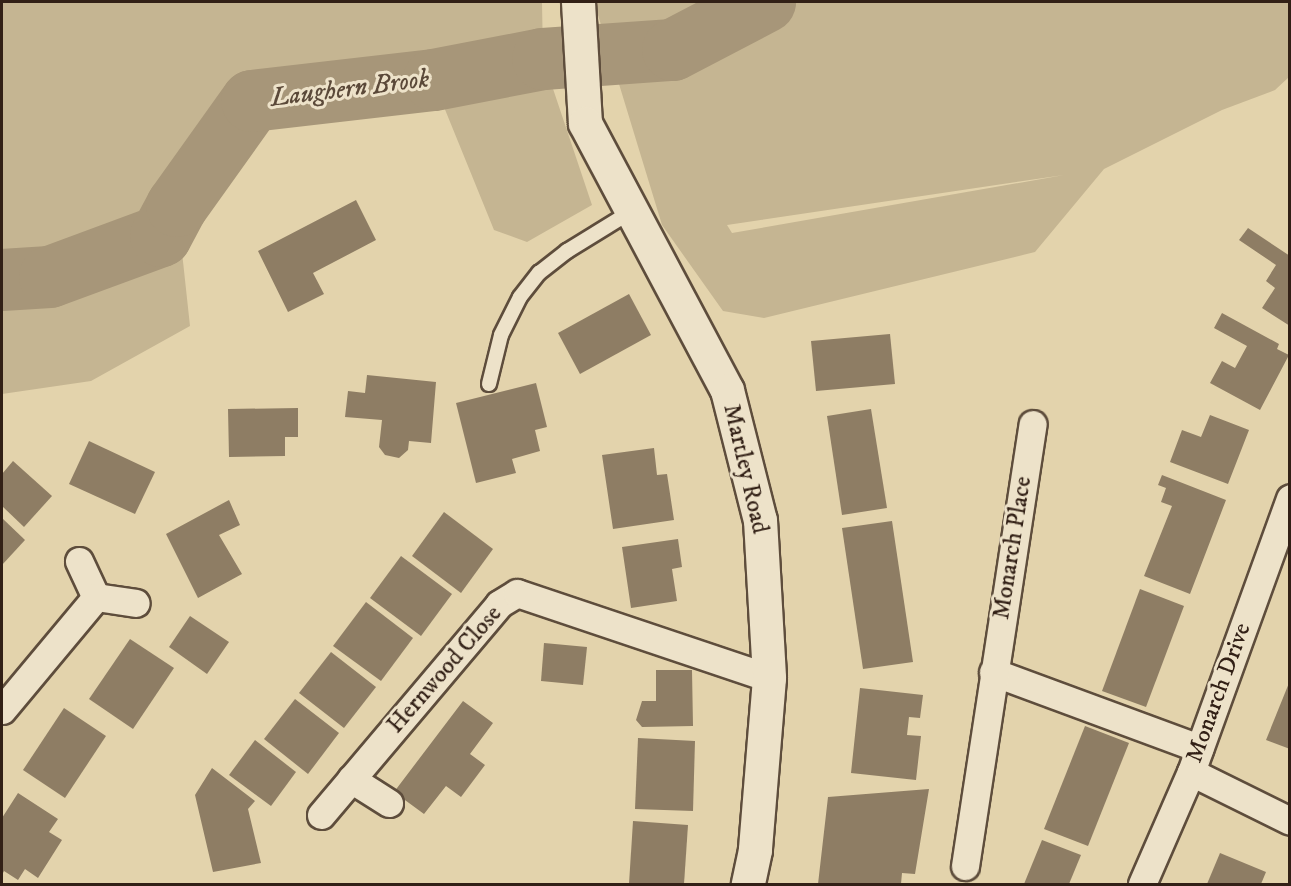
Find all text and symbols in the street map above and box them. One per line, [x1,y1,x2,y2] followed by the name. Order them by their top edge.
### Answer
[269,64,431,114] water label: Laughern Brook
[716,401,774,537] street label: Martley Road
[987,474,1039,622] street label: Monarch Place
[382,600,508,740] street label: Hernwood Close
[1180,619,1258,767] street label: Monarch Drive

